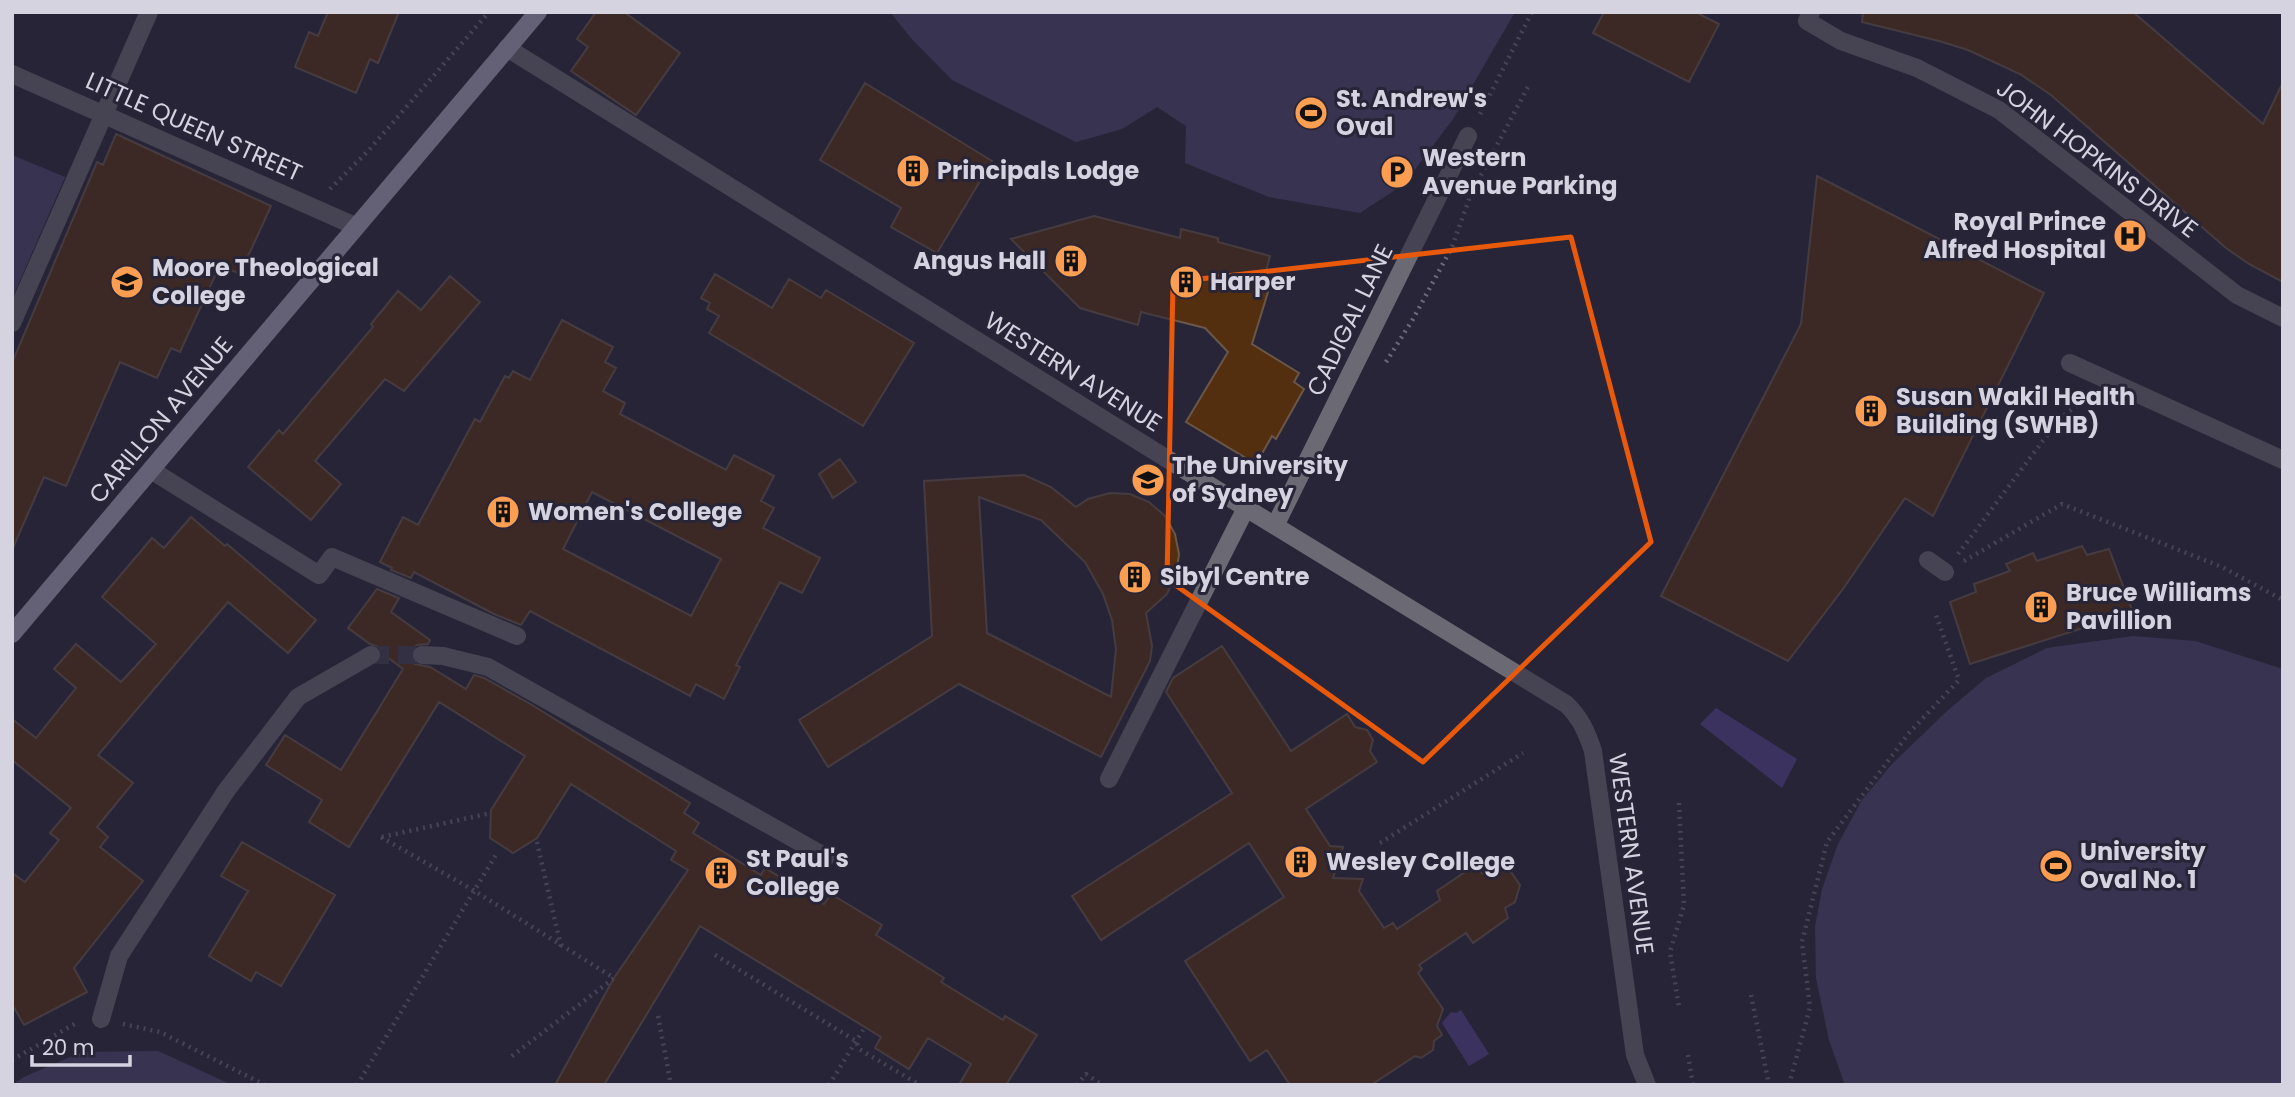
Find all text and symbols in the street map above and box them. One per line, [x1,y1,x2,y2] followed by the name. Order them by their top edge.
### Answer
[81,64,308,189] street label: LITTLE QUEEN STREET
[1990,72,2205,245] street label: JOHN HOPKINS DRIVE
[1336,82,1487,143] place label: St. Andrew's Oval
[1292,94,1330,132] sports icon: St. Andrew's Oval
[1422,141,1618,202] place label: Western Avenue Parking
[894,152,932,190] building icon: Principals Lodge
[1378,153,1416,191] parking icon: Western Avenue Parking
[937,154,1140,187] place label: Principals Lodge
[1923,205,2106,266] place label: Royal Prince Alfred Hospital
[2111,217,2149,255] hospital icon: Royal Prince Alfred Hospital
[1299,238,1401,401] street label: CADIGAL LANE
[1052,242,1090,280] building icon: Angus Hall
[913,244,1046,277] place label: Angus Hall
[152,251,379,312] place label: Moore Theological College
[108,263,146,301] school or university icon: Moore Theological College
[1167,263,1205,301] building icon: Harper
[1210,265,1295,298] place label: Harper
[978,304,1168,439] street label: WESTERN AVENUE
[81,329,240,510] street label: CARILLON AVENUE
[1896,380,2135,441] place label: Susan Wakil Health Building (SWHB)
[1852,392,1890,430] building icon: Susan Wakil Health Building (SWHB)
[1172,449,1349,510] place label: The University of Sydney
[1129,461,1167,499] school or university icon: The University of Sydney
[484,493,522,531] building icon: Women's College
[528,495,743,528] place label: Women's College
[1116,558,1154,596] building icon: Sibyl Centre
[1160,560,1310,593] place label: Sibyl Centre
[2066,576,2251,637] place label: Bruce Williams Pavillion
[2022,588,2060,626] building icon: Bruce Williams Pavillion
[1601,751,1662,957] street label: WESTERN AVENUE
[2080,835,2206,896] place label: University Oval No. 1
[746,842,849,903] place label: St Paul's College
[1282,843,1320,881] building icon: Wesley College
[1326,845,1515,878] place label: Wesley College
[2037,847,2075,885] sports icon: University Oval No. 1
[702,854,740,892] building icon: St Paul's College
[32,1024,130,1068] scale bar
[42,1033,95,1062] text: 20 m

